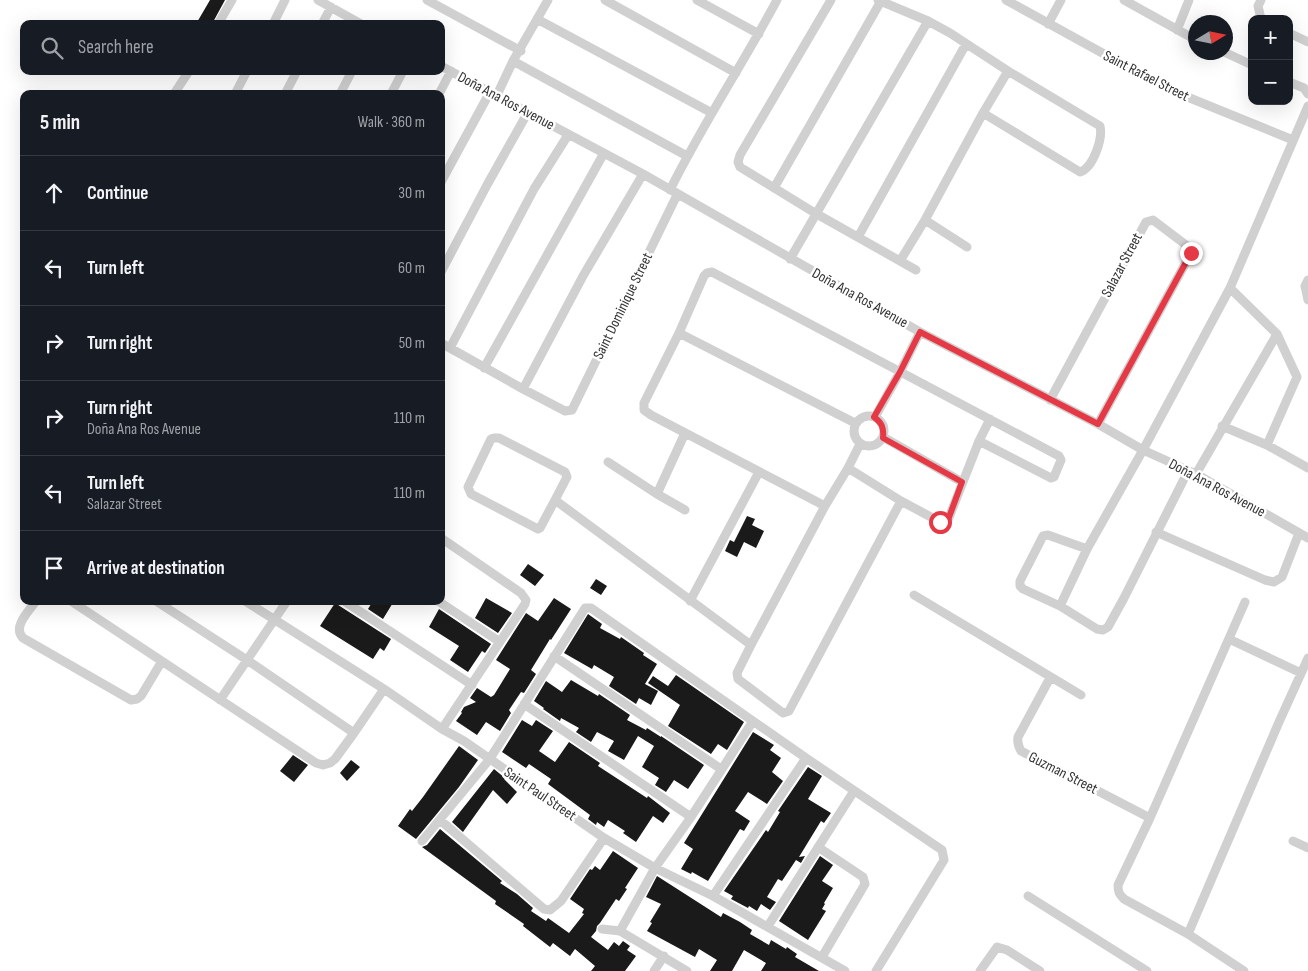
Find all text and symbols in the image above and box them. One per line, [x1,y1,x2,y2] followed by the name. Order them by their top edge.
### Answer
[1188,15,1233,60] north arrow
[1248,15,1293,105] map controls
[1248,15,1293,60] button: +
[20,20,445,75] search box
[38,34,66,62] icon: search
[78,36,154,59] text: Search here
[1100,46,1192,106] street label: Saint Rafael Street
[1248,60,1293,105] button: −
[454,68,558,134] street label: Doña Ana Ros Avenue
[40,110,80,135] text: 5 min
[358,113,425,132] text: Walk · 360 m
[40,179,68,207] icon: ahead
[87,182,148,205] text: Continue
[398,184,425,203] text: 30 m
[1097,229,1147,300] street label: Salazar Street
[1180,242,1203,265] route end
[589,249,657,362] street label: Saint Dominique Street
[40,254,68,282] icon: left
[87,257,144,280] text: Turn left
[398,259,425,278] text: 60 m
[809,264,911,332] street label: Doña Ana Ros Avenue
[40,329,68,357] icon: right
[87,332,152,355] text: Turn right
[399,334,425,353] text: 50 m
[87,397,152,420] text: Turn right
[40,404,68,432] icon: right
[394,409,425,428] text: 110 m
[87,420,201,439] text: Doña Ana Ros Avenue
[1165,455,1269,521] street label: Doña Ana Ros Avenue
[87,472,144,495] text: Turn left
[40,479,68,507] icon: left
[394,484,425,503] text: 110 m
[87,495,162,514] text: Salazar Street
[929,511,952,534] route start
[40,554,68,582] icon: arrive
[87,557,225,580] text: Arrive at destination
[1025,748,1101,799] street label: Guzman Street
[500,763,580,825] street label: Saint Paul Street

